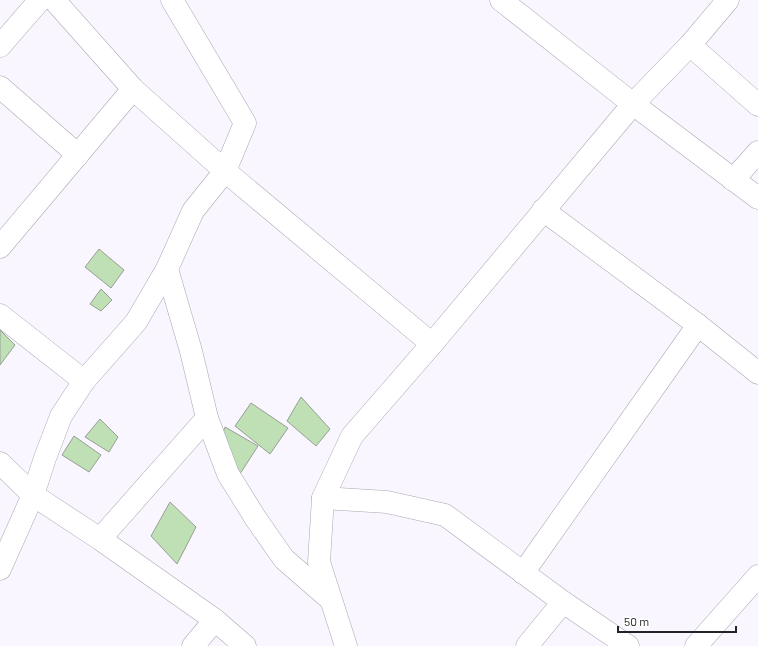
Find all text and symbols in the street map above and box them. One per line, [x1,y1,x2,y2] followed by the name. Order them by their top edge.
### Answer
[618,608,736,634] scale bar
[624,614,649,628] text: 50 m

